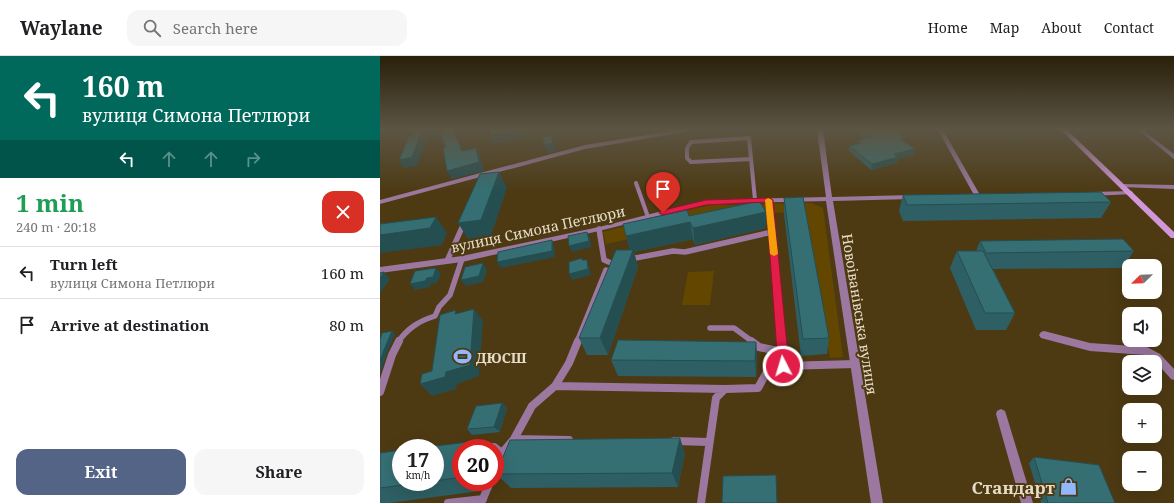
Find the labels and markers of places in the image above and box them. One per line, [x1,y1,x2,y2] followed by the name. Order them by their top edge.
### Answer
[646,172,680,213] pin
[453,347,473,367] sports icon: ДЮСШ
[476,348,527,367] place label: ДЮСШ
[972,476,1056,499] place label: Стандарт
[1058,477,1078,497] shop icon: Стандарт

